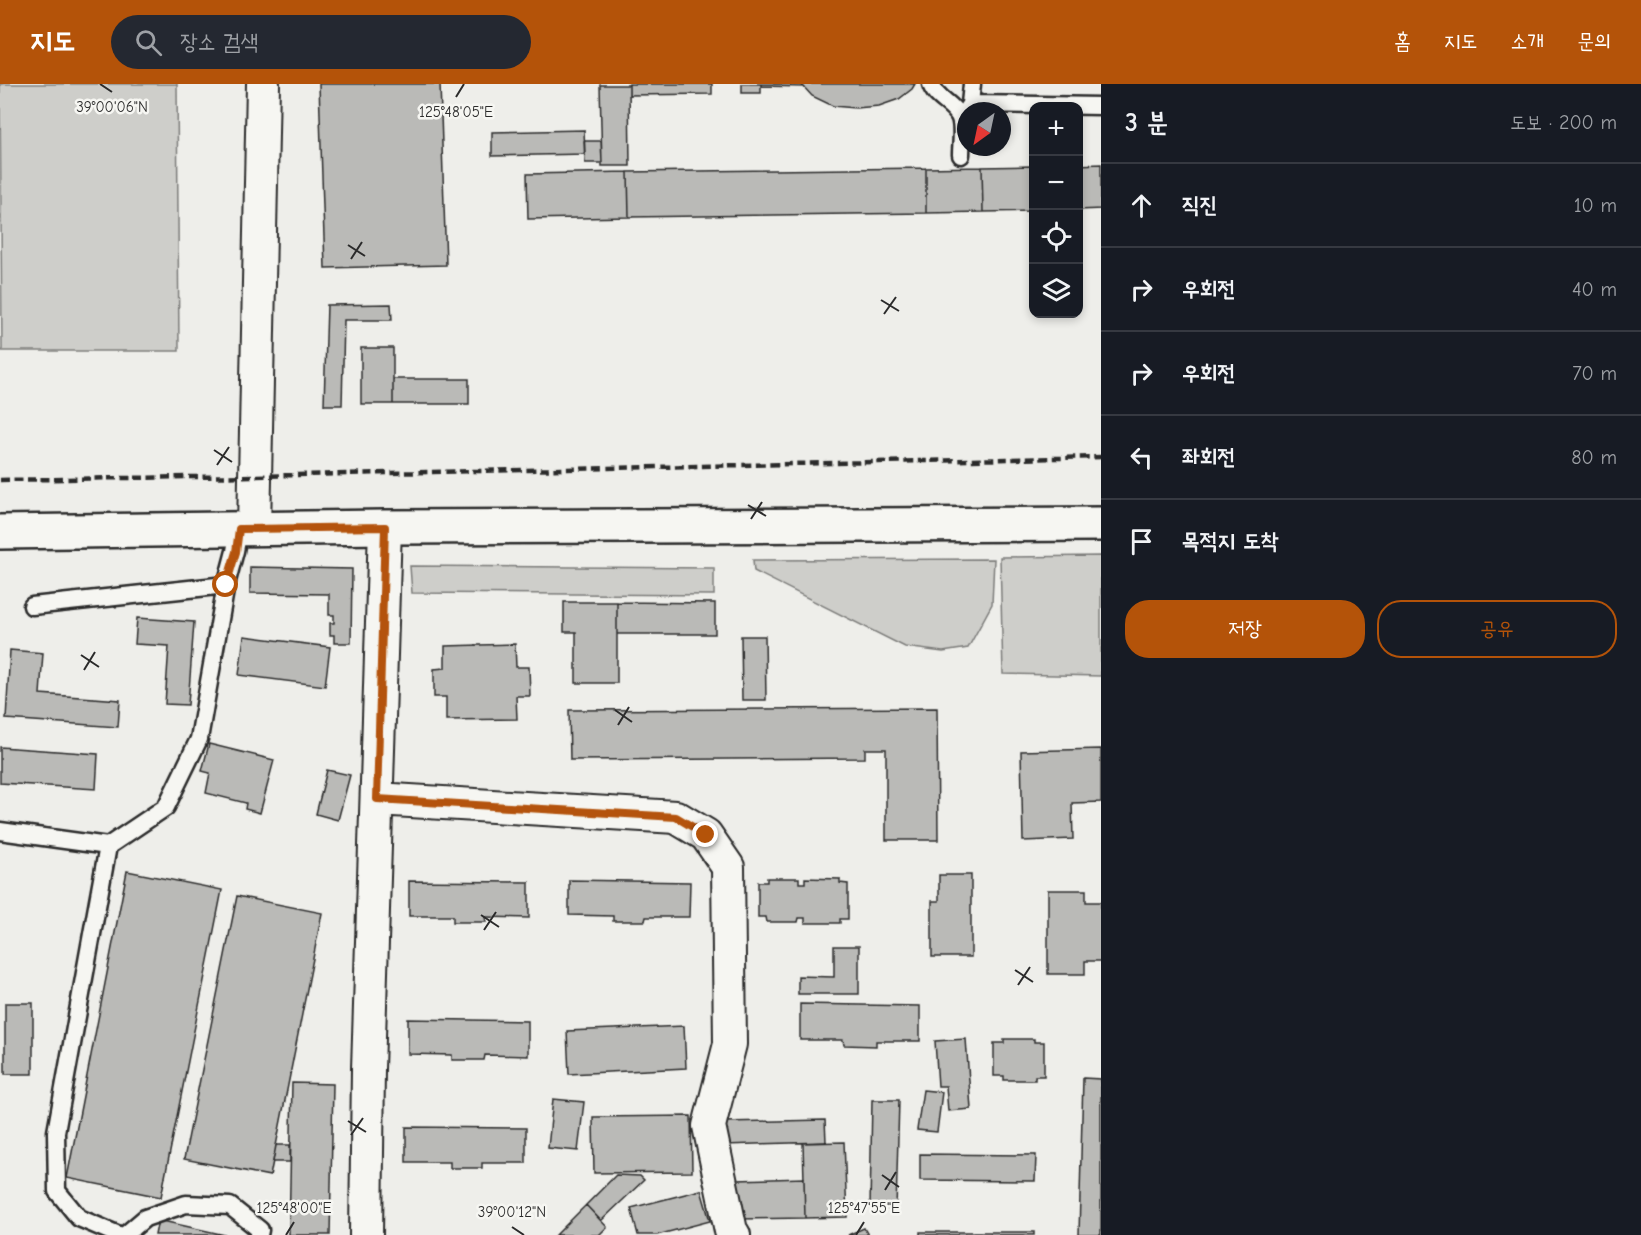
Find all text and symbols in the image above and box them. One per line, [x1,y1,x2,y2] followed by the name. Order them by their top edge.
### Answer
[111,15,531,69] search box
[30,25,75,57] text: 지도
[132,26,165,59] icon: search
[180,29,258,55] text: 장소 검색
[1394,29,1411,53] text: 홈
[1444,29,1477,53] text: 지도
[1510,29,1544,53] text: 소개
[1577,29,1611,53] text: 문의
[76,98,148,116] text: 39°00'06"N
[957,102,1011,156] north arrow
[1029,102,1083,318] map controls
[1029,102,1083,156] button: +
[419,103,493,121] text: 125°48'05"E
[1125,108,1168,138] text: 3 분
[1510,111,1617,134] text: 도보 · 200 m
[1029,156,1083,210] button: −
[1125,189,1158,222] icon: ahead
[1182,192,1217,218] text: 직진
[1574,194,1617,217] text: 10 m
[1029,210,1083,264] button: locate
[1029,264,1083,318] button: layers
[1125,273,1158,306] icon: right
[1182,276,1235,302] text: 우회전
[1572,278,1617,301] text: 40 m
[1125,357,1158,390] icon: right
[1182,360,1235,386] text: 우회전
[1572,362,1617,385] text: 70 m
[1125,441,1158,474] icon: left
[1182,444,1235,470] text: 좌회전
[1571,446,1617,469] text: 80 m
[1125,525,1158,558] icon: arrive
[1182,528,1278,554] text: 목적지 도착
[212,571,238,597] route start
[1125,600,1365,658] button: 저장
[1377,600,1617,658] button: 공유
[692,821,718,847] route end
[257,1199,332,1217] text: 125°48'00"E
[828,1199,900,1217] text: 125°47'55"E
[478,1203,546,1221] text: 39°00'12"N

